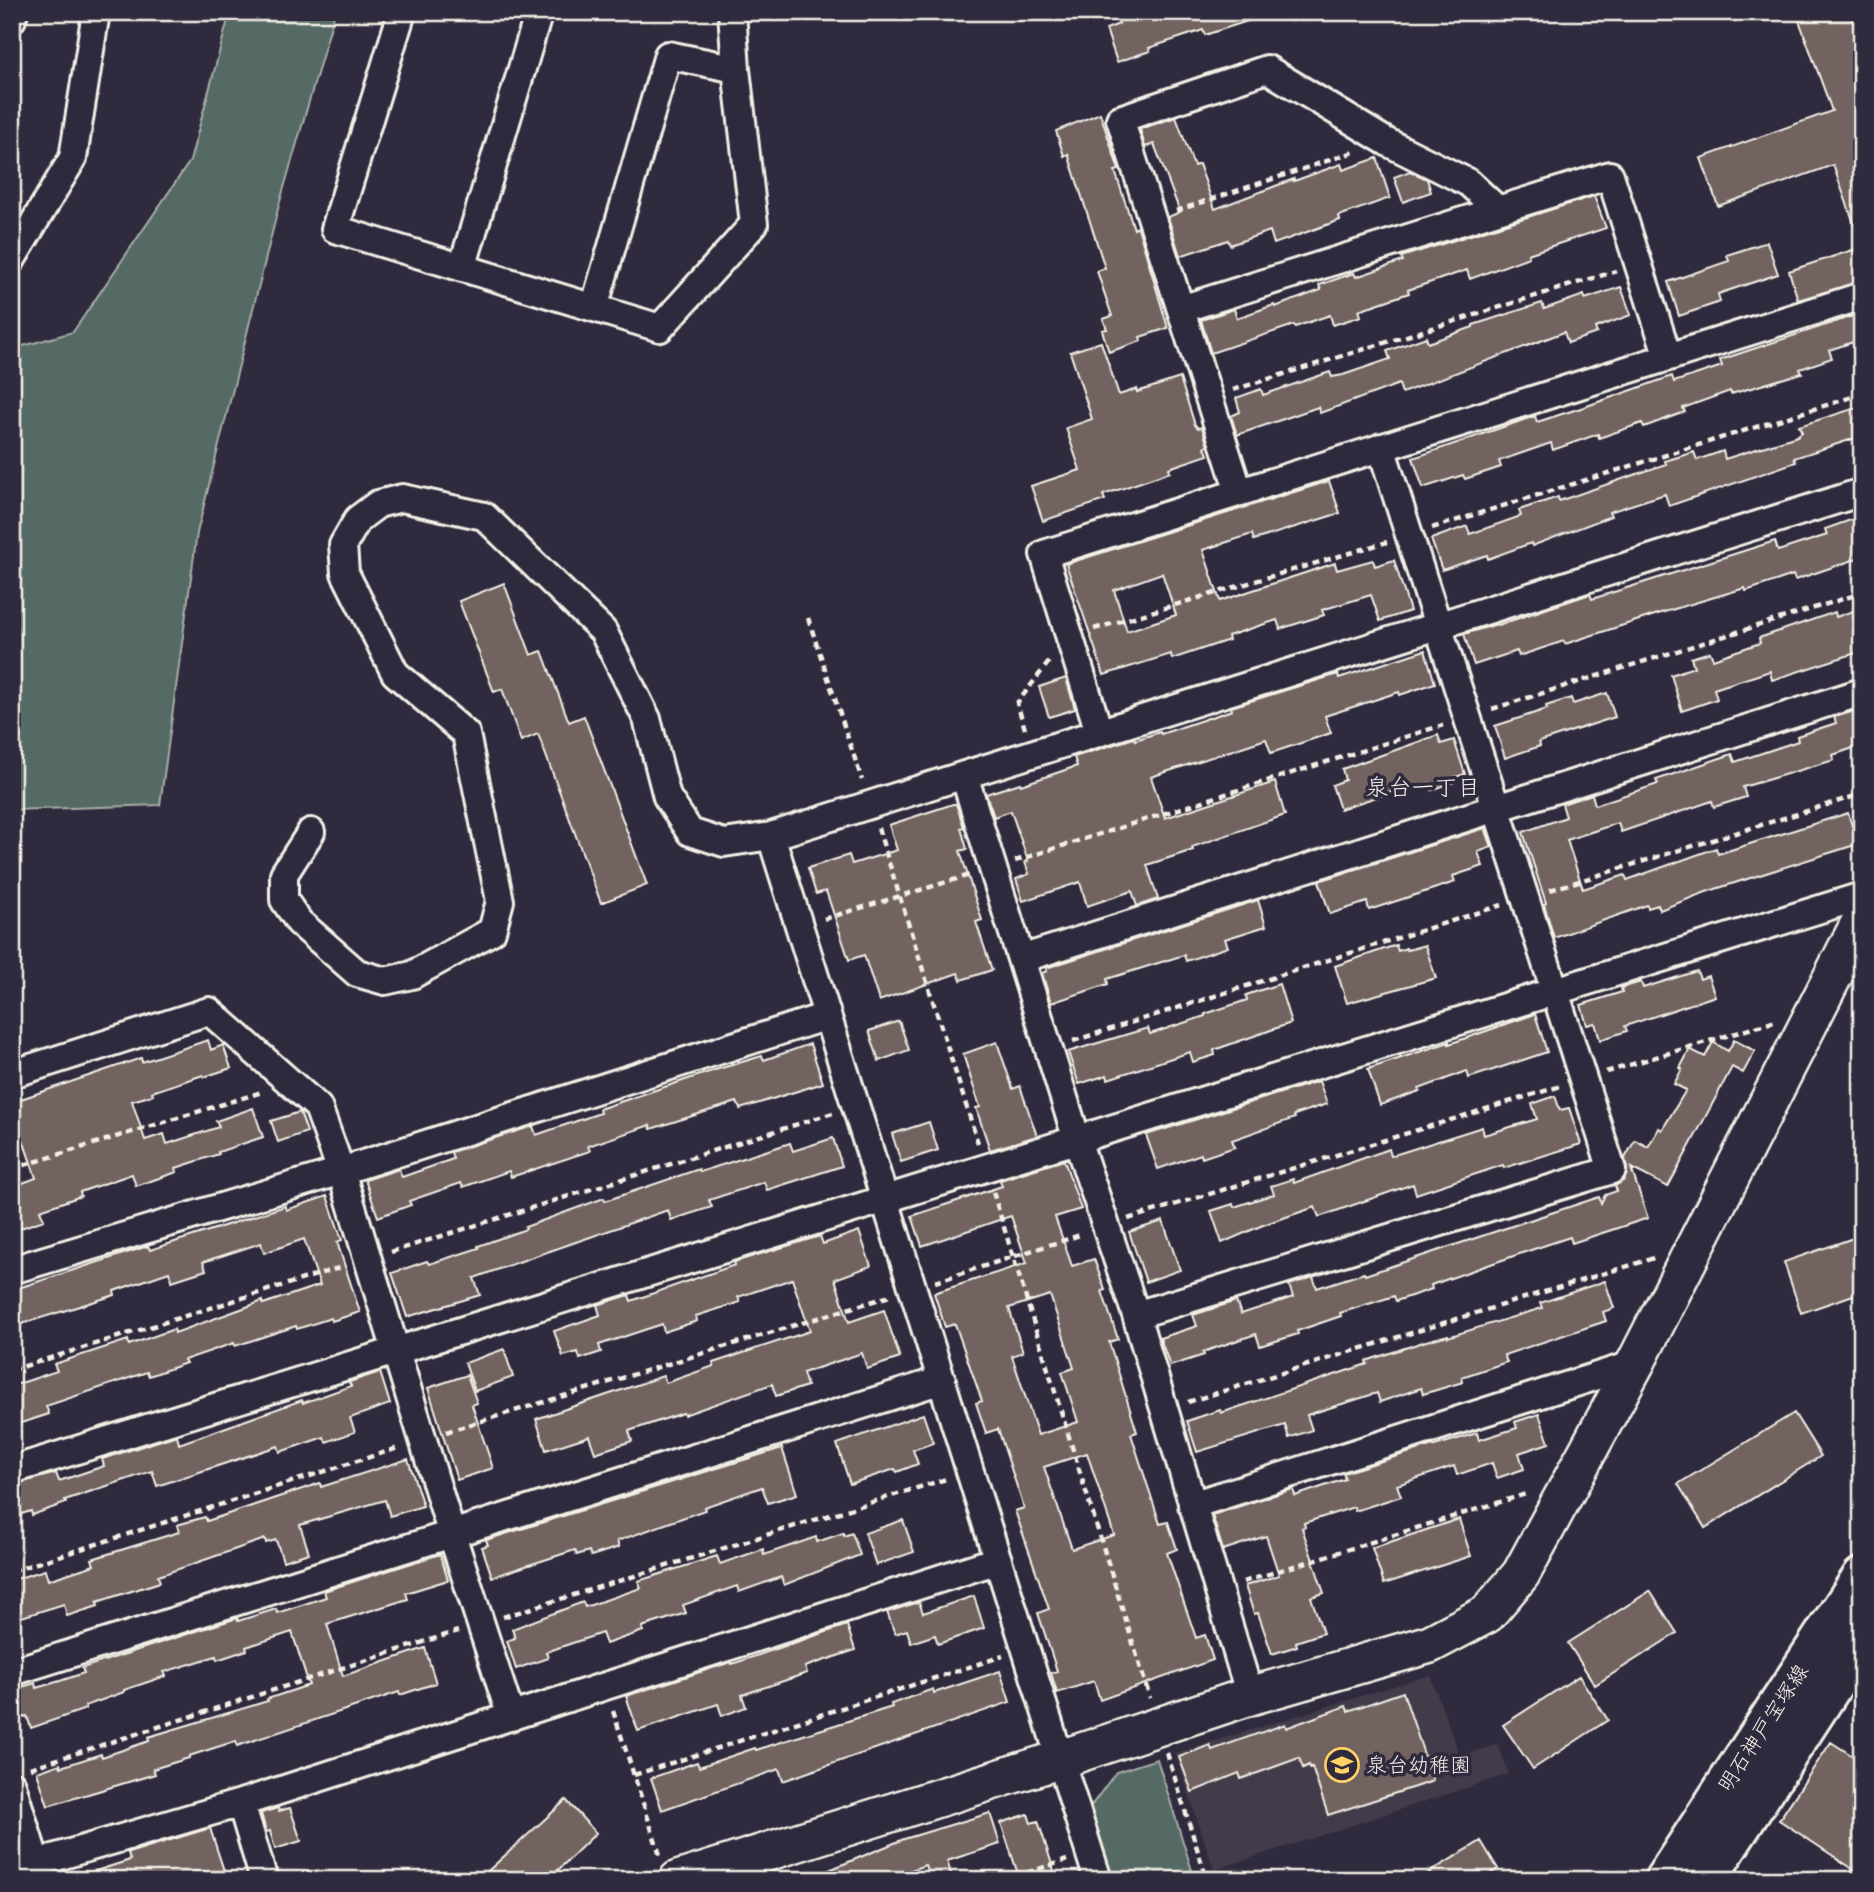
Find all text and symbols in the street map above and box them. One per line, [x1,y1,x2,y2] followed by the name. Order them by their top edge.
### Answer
[1366,773,1481,802] district label: 泉台一丁目
[1712,1659,1815,1797] street label: 明石神戸宝塚線
[1323,1746,1361,1784] school or university icon: 泉台幼稚園
[1366,1752,1471,1779] place label: 泉台幼稚園

